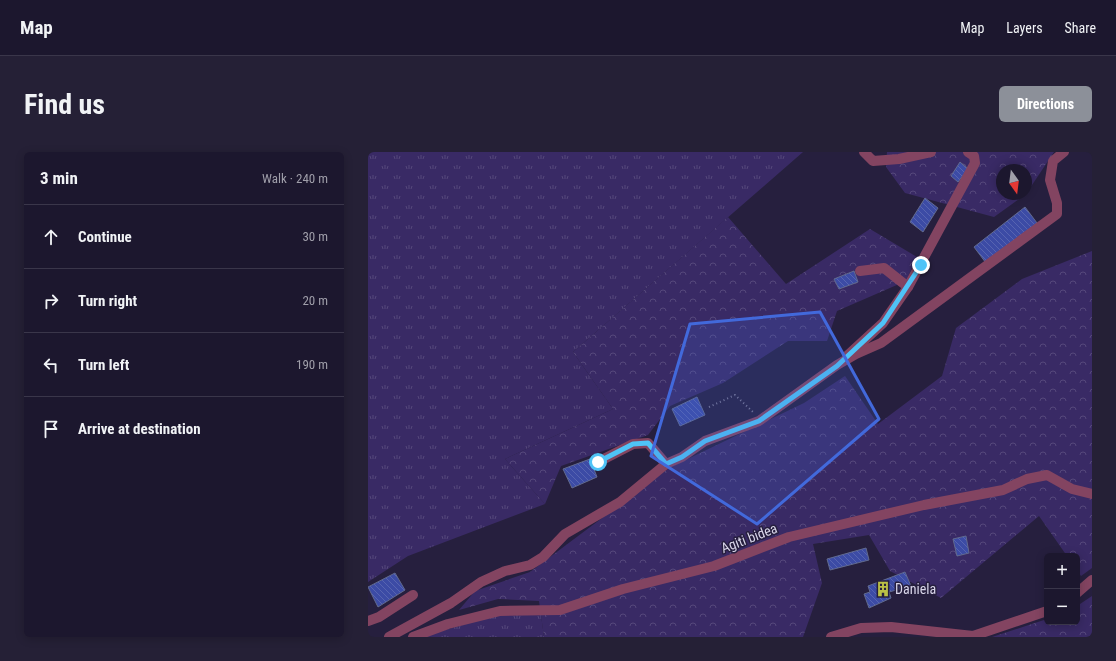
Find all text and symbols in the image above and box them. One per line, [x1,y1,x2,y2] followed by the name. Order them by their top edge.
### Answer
[20,16,53,39] text: Map
[960,20,984,36] text: Map
[1006,20,1043,36] text: Layers
[1065,20,1096,36] text: Share
[999,86,1092,122] button: Directions
[24,88,105,121] text: Find us
[996,164,1032,200] north arrow
[40,168,78,188] text: 3 min
[262,171,328,186] text: Walk · 240 m
[40,226,62,248] icon: ahead
[78,228,132,246] text: Continue
[302,229,328,244] text: 30 m
[912,256,930,274] route end
[40,290,62,312] icon: right
[78,292,137,310] text: Turn right
[302,293,328,308] text: 20 m
[40,354,62,376] icon: left
[78,356,129,374] text: Turn left
[296,357,328,372] text: 190 m
[40,418,62,440] icon: arrive
[78,420,201,438] text: Arrive at destination
[589,453,607,471] route start
[719,520,779,556] street label: Agiti bidea
[1044,553,1080,625] map controls
[1044,553,1080,589] button: +
[874,580,892,598] building icon: Daniela
[895,581,936,597] place label: Daniela
[1044,589,1080,625] button: −

